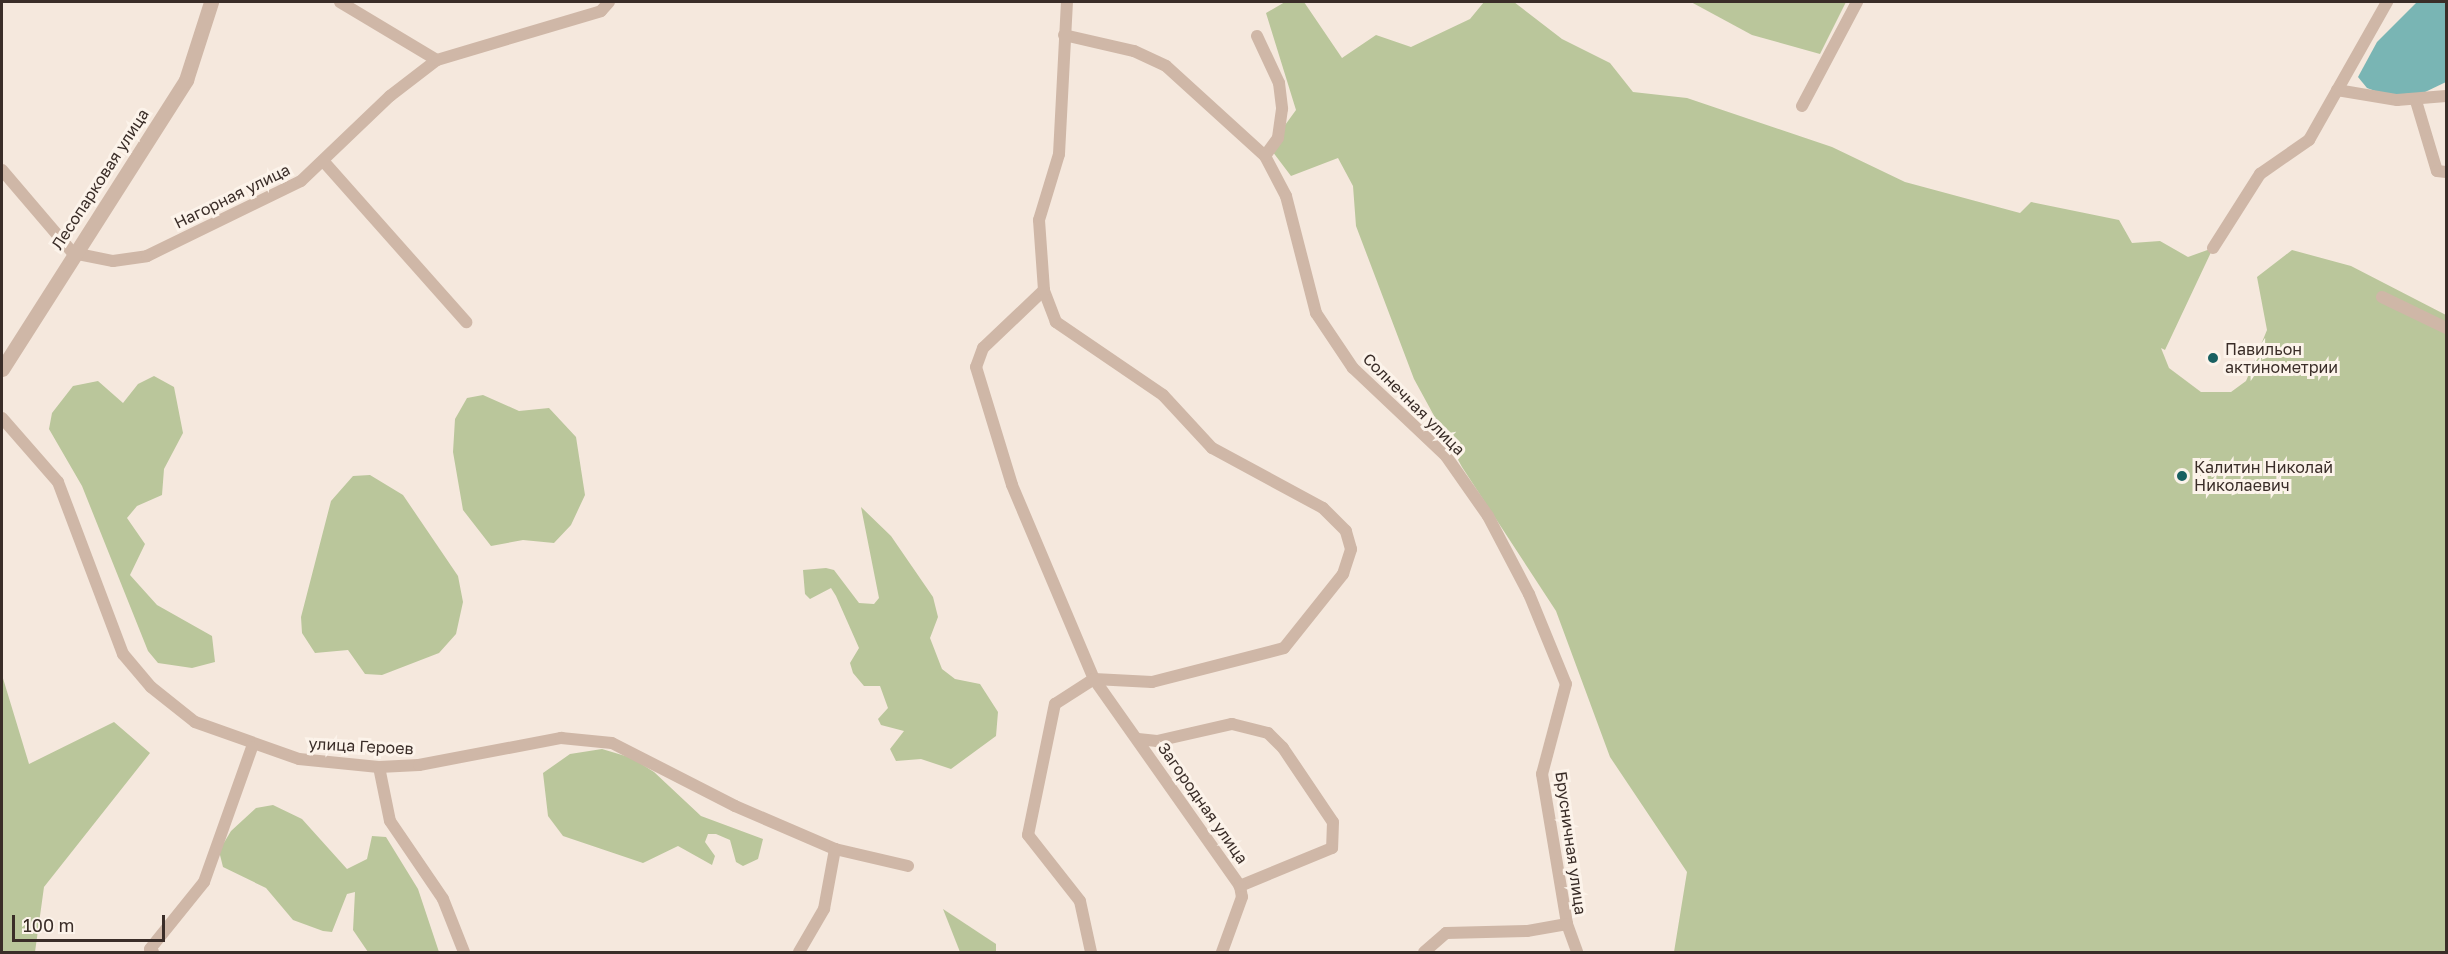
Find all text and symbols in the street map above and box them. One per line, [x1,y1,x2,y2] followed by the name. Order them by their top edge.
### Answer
[47,105,153,253] street label: Лесопарковая улица
[171,160,293,232] street label: Нагорная улица
[2225,339,2338,377] place label: Павильон актинометрии
[1359,349,1469,459] street label: Солнечная улица
[2206,351,2220,365] marker: Павильон актинометрии
[2194,457,2333,495] place label: Калитин Николай Николаевич
[2175,469,2189,483] marker: Калитин Николай Николаевич
[308,734,414,758] street label: улица Героев
[1154,739,1252,867] street label: Загородная улица
[1551,770,1591,916] street label: Брусничная улица
[15,903,168,941] scale bar
[23,914,74,936] text: 100 m

